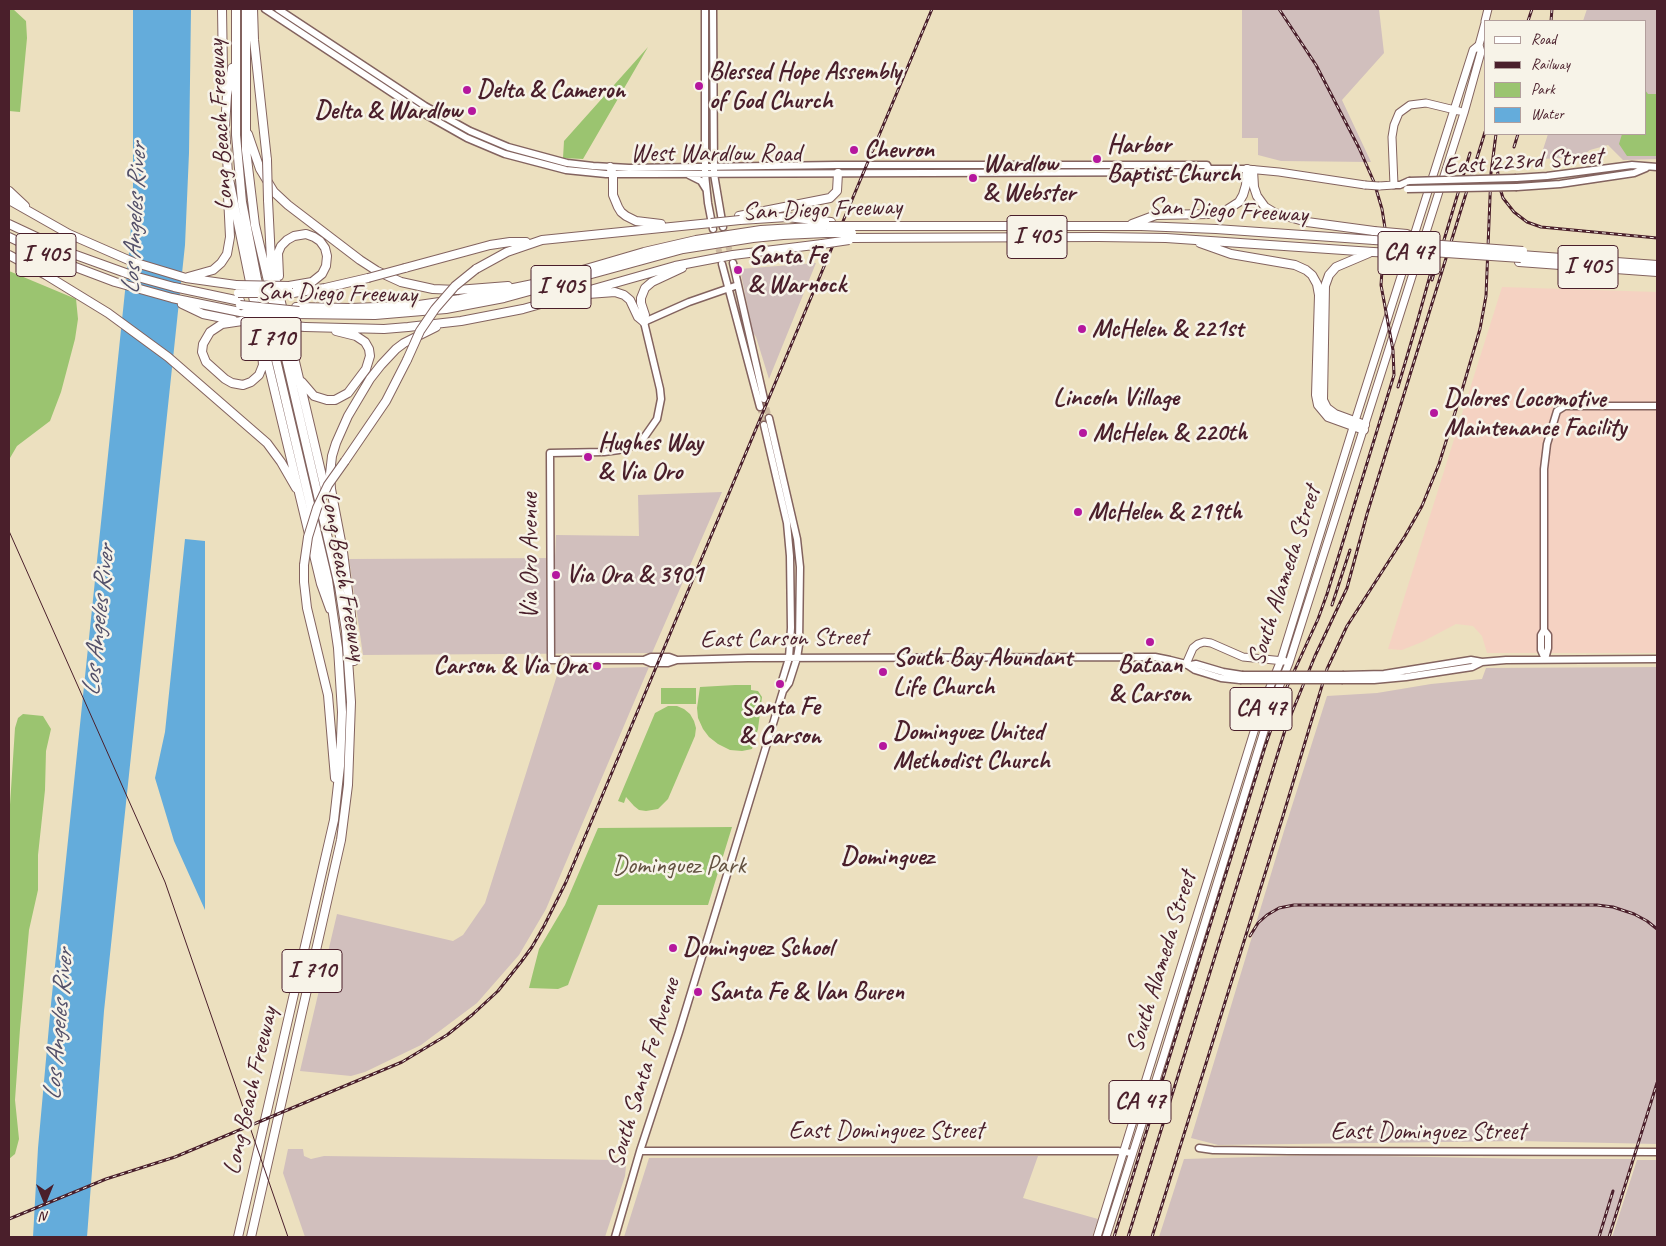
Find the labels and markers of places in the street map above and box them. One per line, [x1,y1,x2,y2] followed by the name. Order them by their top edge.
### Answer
[709,57,901,116] place label: Blessed Hope Assembly of God Church
[477,75,625,105] place label: Delta & Cameron
[693,80,705,92] marker: Blessed Hope Assembly of God Church
[461,84,473,96] marker: Delta & Cameron
[315,96,462,126] place label: Delta & Wardlow
[466,105,478,117] marker: Delta & Wardlow
[1107,130,1240,189] place label: Harbor Baptist Church
[864,135,934,165] place label: Chevron
[848,144,860,156] marker: Chevron
[983,149,1075,208] place label: Wardlow & Webster
[1091,153,1103,165] marker: Harbor Baptist Church
[967,172,979,184] marker: Wardlow & Webster
[748,241,846,300] place label: Santa Fe & Warnock
[732,264,744,276] marker: Santa Fe & Warnock
[1092,314,1243,344] place label: McHelen & 221st
[1076,323,1088,335] marker: McHelen & 221st
[1444,384,1626,443] place label: Dolores Locomotive Maintenance Facility
[1428,407,1440,419] marker: Dolores Locomotive Maintenance Facility
[1093,418,1247,448] place label: McHelen & 220th
[1077,427,1089,439] marker: McHelen & 220th
[598,428,703,487] place label: Hughes Way & Via Oro
[582,451,594,463] marker: Hughes Way & Via Oro
[1088,497,1242,527] place label: McHelen & 219th
[1072,506,1084,518] marker: McHelen & 219th
[566,560,703,590] place label: Via Ora & 3901
[550,569,562,581] marker: Via Ora & 3901
[1144,636,1156,648] marker: Bataan & Carson
[893,643,1072,702] place label: South Bay Abundant Life Church
[1109,650,1191,709] place label: Bataan & Carson
[433,651,587,681] place label: Carson & Via Ora
[591,660,603,672] marker: Carson & Via Ora
[877,666,889,678] marker: South Bay Abundant Life Church
[774,678,786,690] marker: Santa Fe & Carson
[739,692,821,751] place label: Santa Fe & Carson
[893,717,1050,776] place label: Dominguez United Methodist Church
[877,740,889,752] marker: Dominguez United Methodist Church
[683,933,833,963] place label: Dominguez School
[667,942,679,954] marker: Dominguez School
[708,977,904,1007] place label: Santa Fe & Van Buren
[692,986,704,998] marker: Santa Fe & Van Buren

